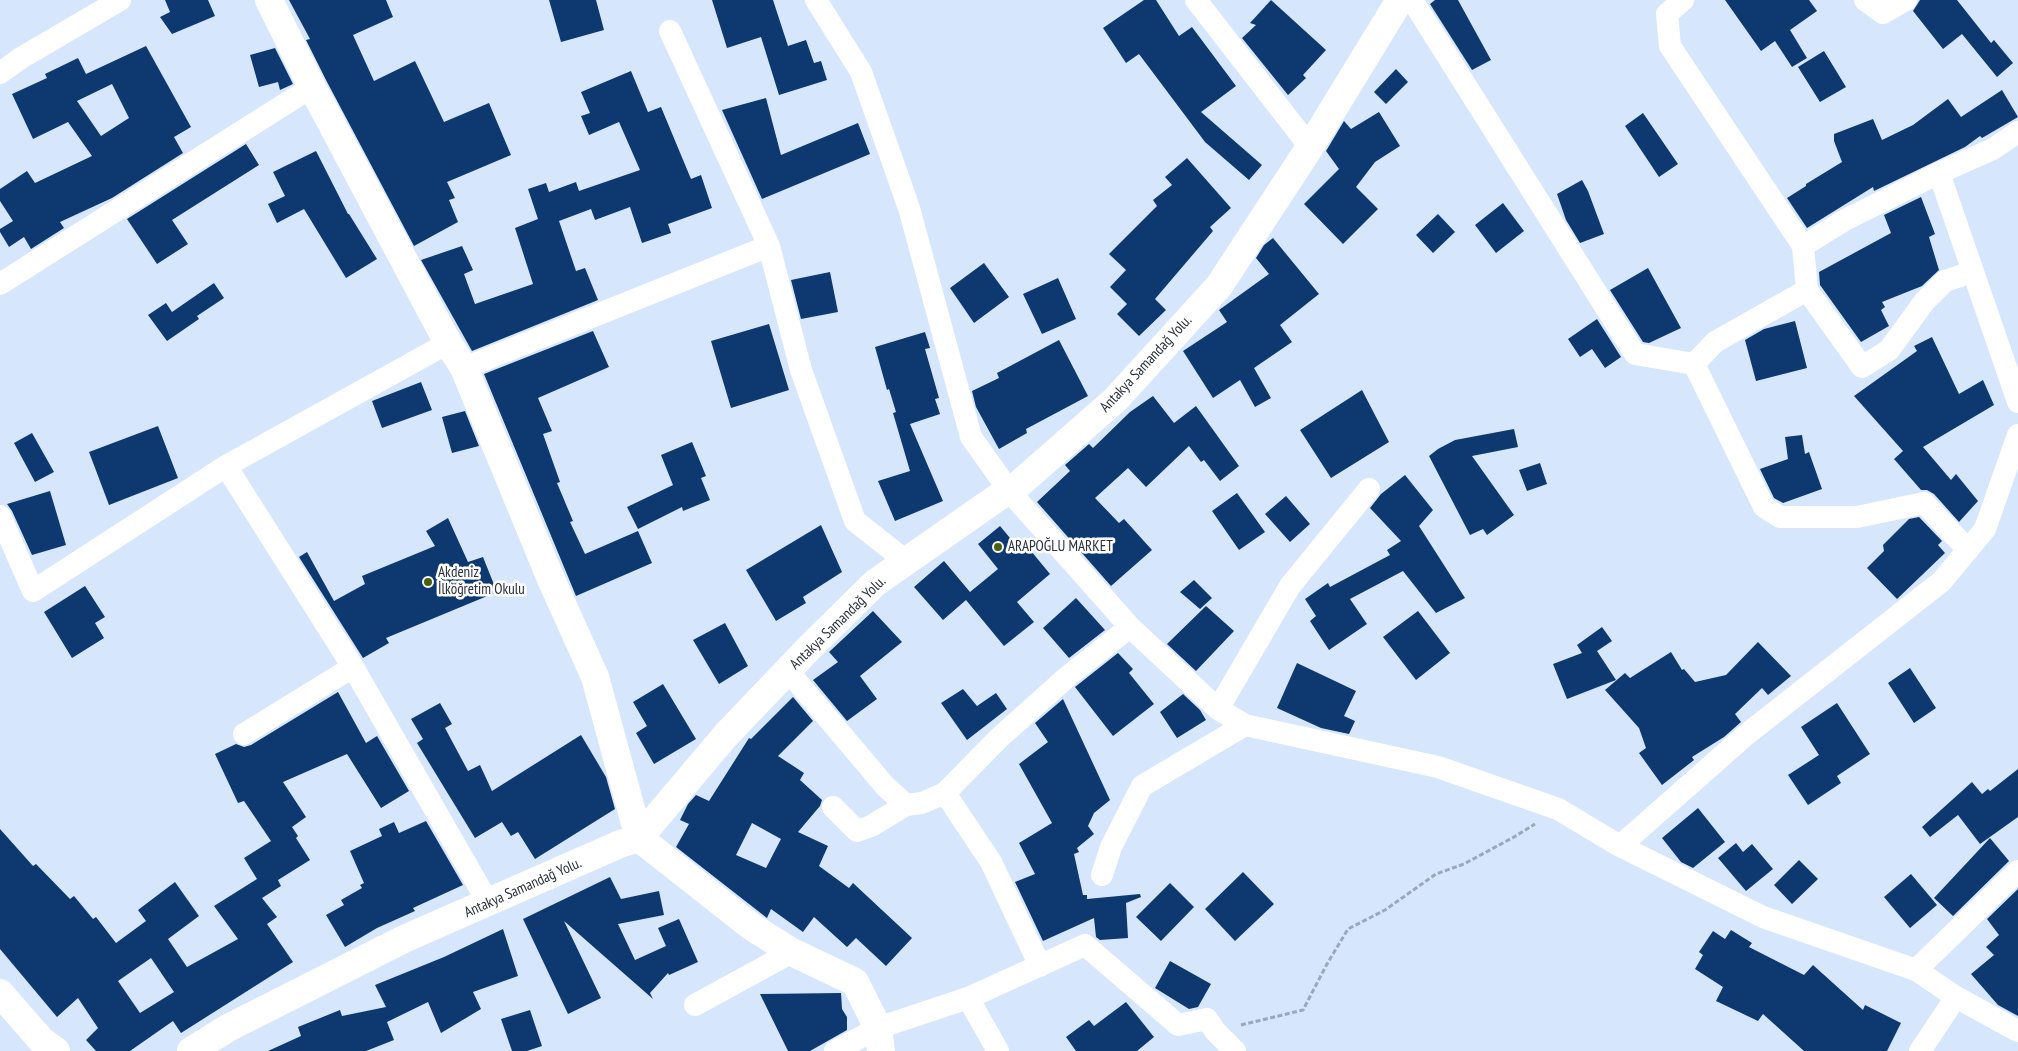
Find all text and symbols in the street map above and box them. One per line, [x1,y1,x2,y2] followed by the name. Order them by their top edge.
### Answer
[1096,312,1196,416] street label: Antakya Samandağ Yolu.
[1008,538,1113,556] place label: ARAPOĞLU MARKET
[992,541,1004,553] marker: ARAPOĞLU MARKET
[438,564,525,599] place label: Akdeniz İlköğretim Okulu
[786,573,890,673] street label: Antakya Samandağ Yolu.
[422,576,434,588] marker: Akdeniz İlköğretim Okulu
[462,854,584,922] street label: Antakya Samandağ Yolu.

